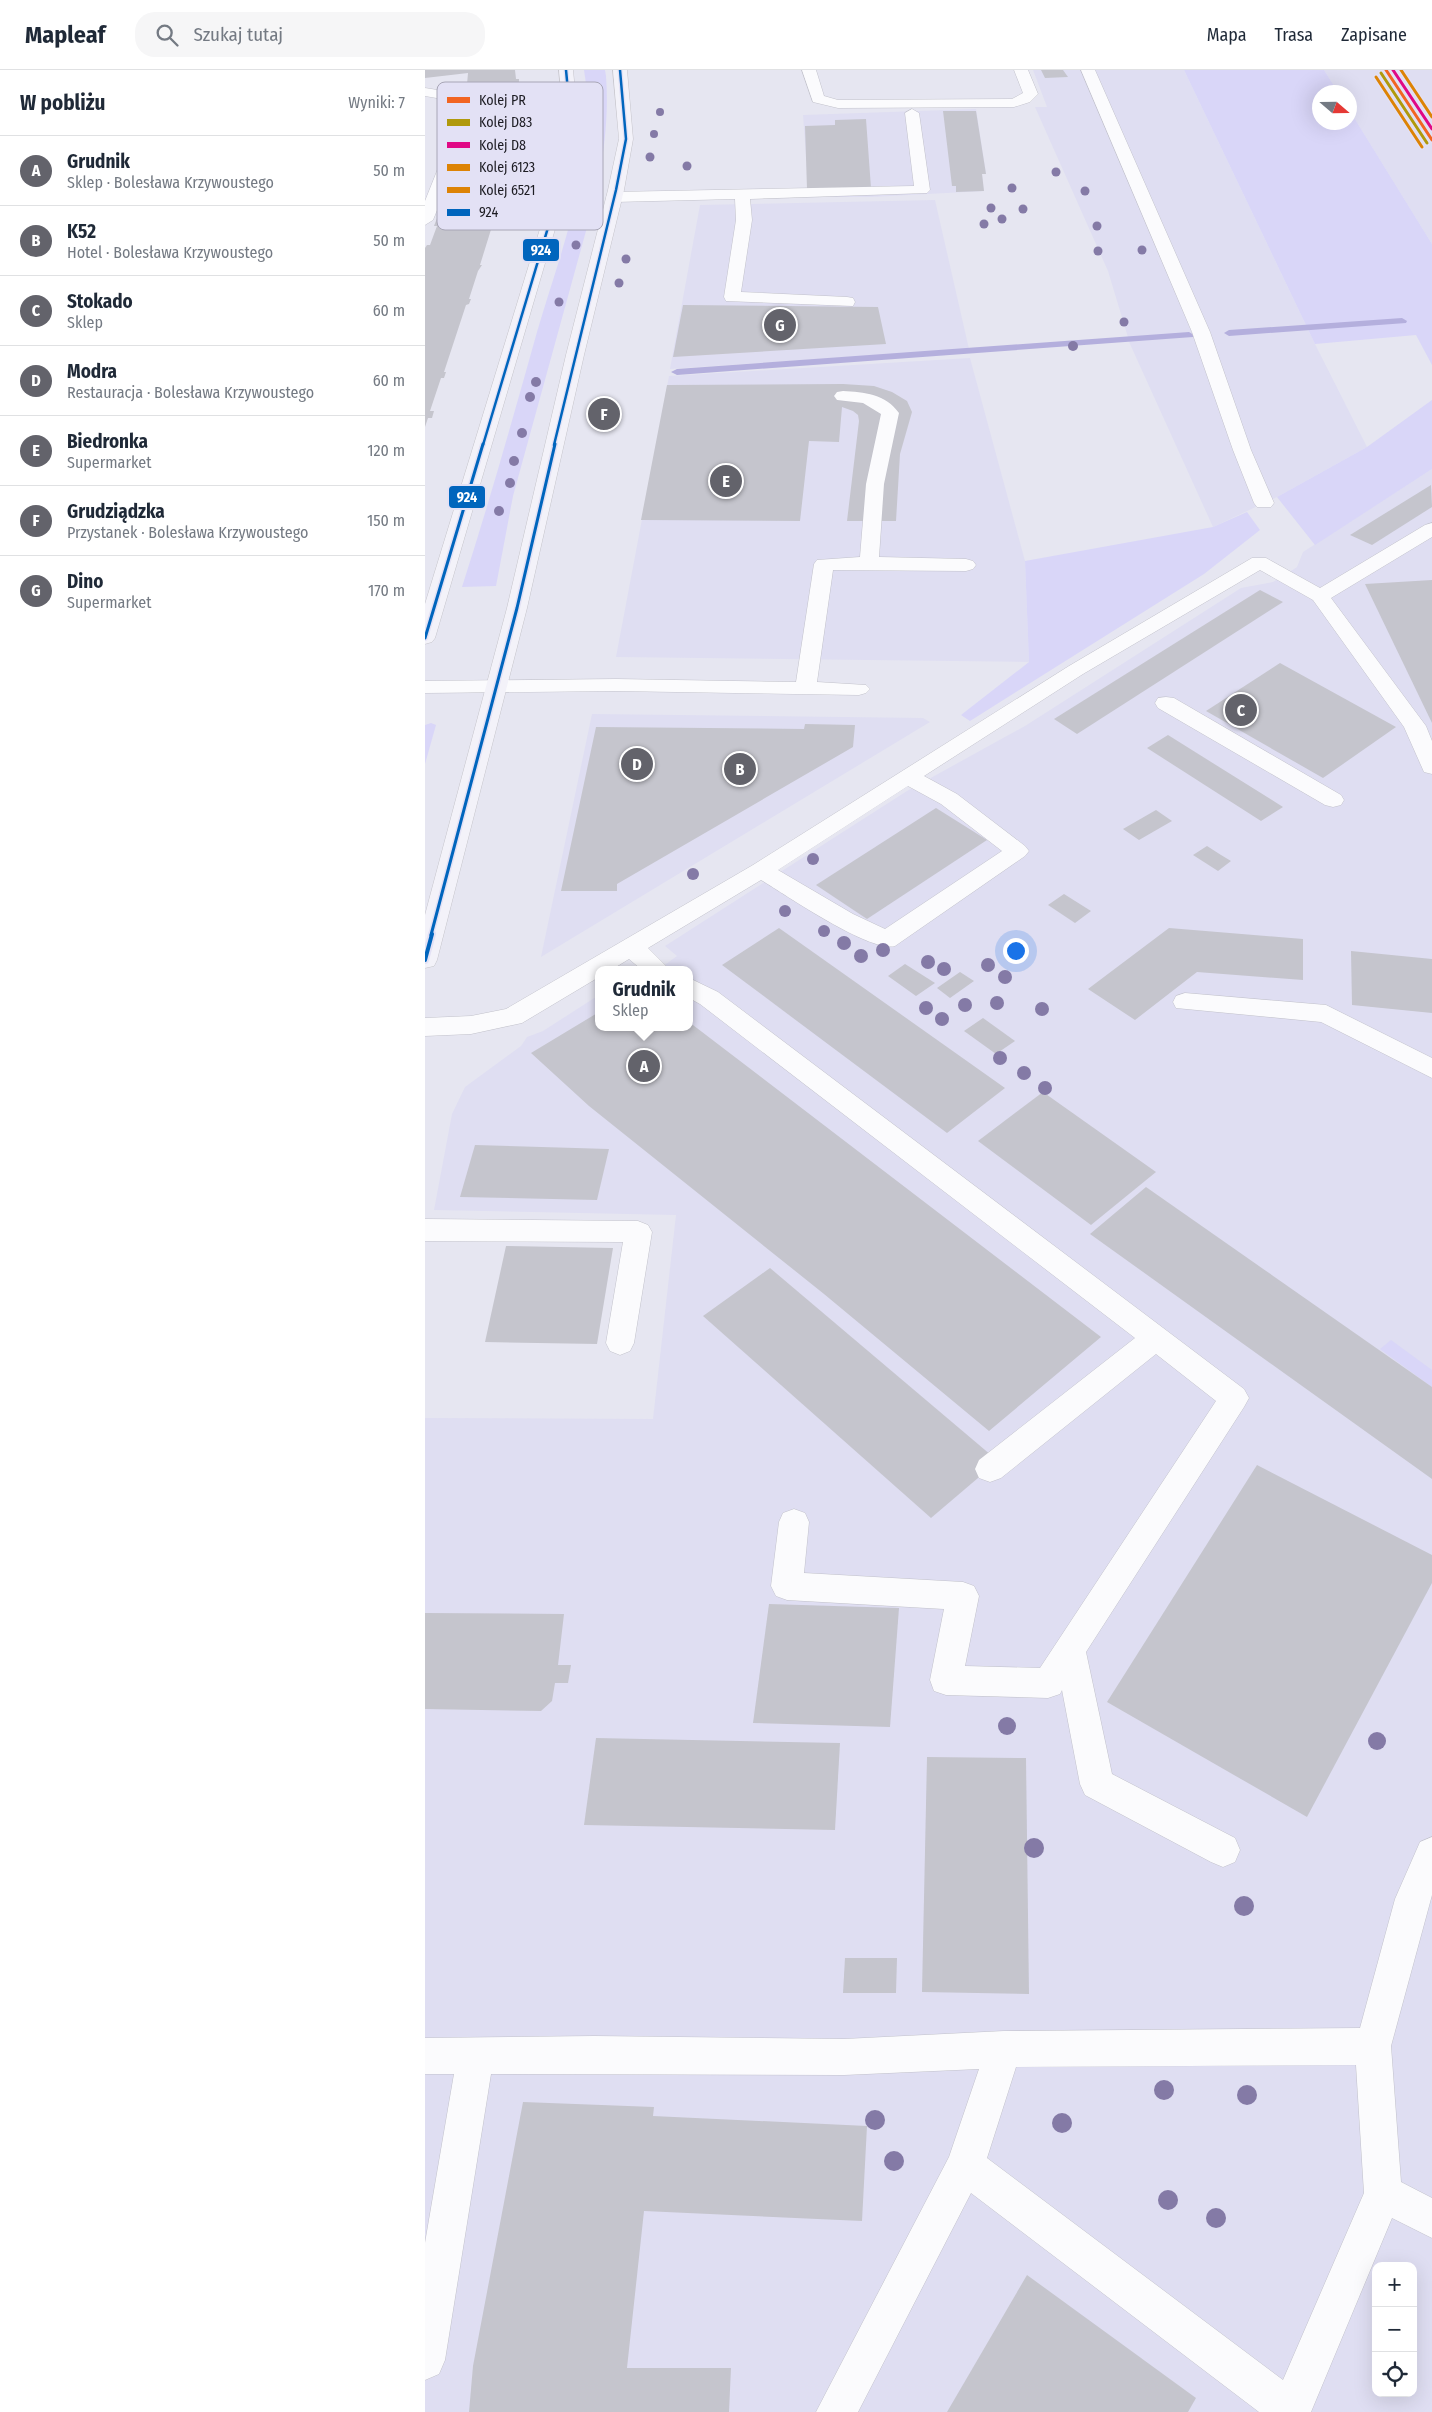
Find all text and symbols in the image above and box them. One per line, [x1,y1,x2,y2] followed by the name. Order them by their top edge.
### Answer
[135,12,485,57] search box
[25,21,105,49] text: Mapleaf
[153,21,181,49] icon: search
[193,23,283,46] text: Szukaj tutaj
[1207,24,1246,46] text: Mapa
[1274,24,1313,46] text: Trasa
[1341,24,1407,46] text: Zapisane
[437,82,603,230] legend
[1312,85,1357,130] north arrow
[20,90,105,116] text: W pobliżu
[479,92,526,109] text: Kolej PR
[348,93,405,112] text: Wyniki: 7
[479,114,532,131] text: Kolej D83
[479,137,526,154] text: Kolej D8
[67,150,130,173] text: Grudnik
[479,159,535,176] text: Kolej 6123
[32,161,40,180] text: A
[373,161,405,180] text: 50 m
[67,173,274,192] text: Sklep · Bolesława Krzywoustego
[479,182,535,199] text: Kolej 6521
[479,204,498,221] text: 924
[67,220,96,243] text: K52
[32,231,40,250] text: B
[373,231,405,250] text: 50 m
[522,238,560,262] line badge: 924
[531,242,551,259] text: 924
[67,243,273,262] text: Hotel · Bolesława Krzywoustego
[67,290,133,313] text: Stokado
[32,301,40,320] text: C
[373,301,405,320] text: 60 m
[764,306,796,344] pin: G
[67,313,103,332] text: Sklep
[67,360,117,383] text: Modra
[31,371,41,390] text: D
[373,371,405,390] text: 60 m
[67,383,314,402] text: Restauracja · Bolesława Krzywoustego
[588,395,620,433] pin: F
[67,430,148,453] text: Biedronka
[32,441,40,460] text: E
[367,441,405,460] text: 120 m
[67,453,151,472] text: Supermarket
[710,462,742,500] pin: E
[448,485,486,509] line badge: 924
[457,489,477,506] text: 924
[67,500,165,523] text: Grudziądzka
[32,511,40,530] text: F
[367,511,405,530] text: 150 m
[67,523,308,542] text: Przystanek · Bolesława Krzywoustego
[67,570,103,593] text: Dino
[31,581,41,600] text: G
[368,581,405,600] text: 170 m
[67,593,151,612] text: Supermarket
[1225,691,1257,729] pin: C
[621,745,653,783] pin: D
[724,750,756,788] pin: B
[1003,938,1029,964] your location
[595,966,693,1031] popup
[613,978,675,1001] text: Grudnik
[613,1001,648,1020] text: Sklep
[628,1047,660,1085] pin: A
[1372,2262,1417,2397] map controls
[1372,2262,1417,2307] button: +
[1372,2307,1417,2352] button: −
[1372,2352,1417,2397] button: locate

